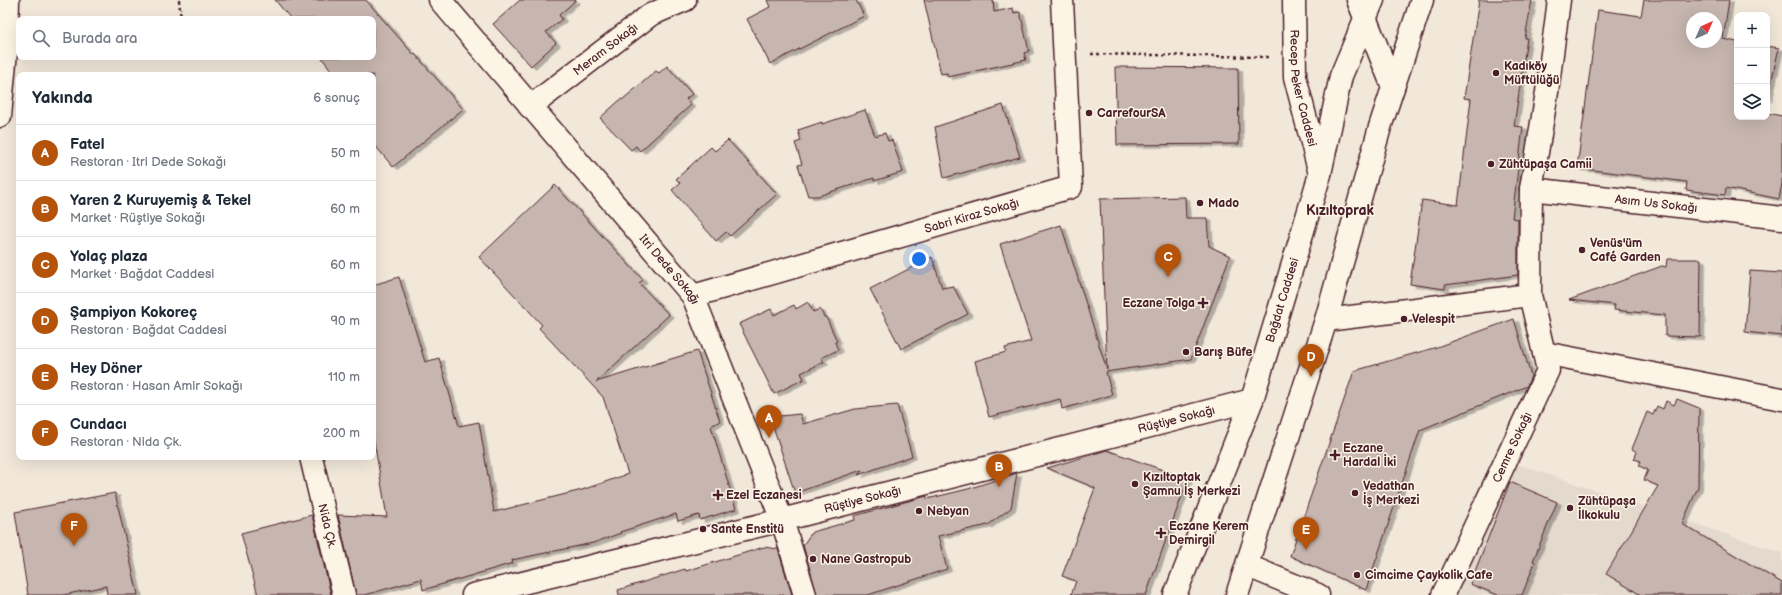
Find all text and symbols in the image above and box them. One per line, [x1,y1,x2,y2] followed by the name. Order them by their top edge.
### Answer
[1686,12,1722,48] north arrow
[1734,12,1770,120] map controls
[1734,12,1770,48] button: +
[16,16,376,60] search box
[570,20,641,79] street label: Meram Sokağı
[30,27,52,49] icon: search
[62,29,137,48] text: Burada ara
[1286,29,1320,148] street label: Recep Peker Caddesi
[1734,48,1770,84] button: −
[1504,59,1560,88] place label: Kadıköy Müftülüğü
[1491,68,1501,78] marker: Kadıköy Müftülüğü
[1734,84,1770,120] button: layers
[32,88,93,108] text: Yakında
[313,90,360,106] text: 6 sonuç
[1097,106,1166,121] place label: CarrefourSA
[1084,108,1094,118] marker: CarrefourSA
[70,135,104,154] text: Fatel
[41,145,49,161] text: A
[331,145,360,161] text: 50 m
[70,154,226,170] text: Restoran · Itri Dede Sokağı
[1499,157,1592,172] place label: Zühtüpaşa Camii
[1486,159,1496,169] marker: Zühtüpaşa Camii
[70,191,251,210] text: Yaren 2 Kuruyemiş & Tekel
[1614,192,1698,216] street label: Asım Us Sokağı
[923,195,1021,237] street label: Sabri Kiraz Sokağı
[1208,196,1239,211] place label: Mado
[1195,198,1205,208] marker: Mado
[40,201,50,217] text: B
[330,201,360,217] text: 60 m
[1306,202,1375,219] district label: Kızıltoprak
[70,210,205,226] text: Market · Rüştiye Sokağı
[636,231,703,307] street label: Itri Dede Sokağı
[1590,236,1661,265] place label: Venüs'üm Café Garden
[1155,244,1181,277] pin: C
[1577,245,1587,255] marker: Venüs'üm Café Garden
[70,247,148,266] text: Yolaç plaza
[909,249,929,269] your location
[1263,256,1302,344] street label: Bağdat Caddesi
[40,257,50,273] text: C
[330,257,360,273] text: 60 m
[70,266,214,282] text: Market · Bağdat Caddesi
[1122,296,1195,311] place label: Eczane Tolga
[1198,298,1208,308] marker: Eczane Tolga
[70,303,197,322] text: Şampiyon Kokoreç
[1412,312,1455,327] place label: Velespit
[40,313,50,329] text: D
[331,313,360,329] text: 90 m
[1399,314,1409,324] marker: Velespit
[70,322,227,338] text: Restoran · Bağdat Caddesi
[1298,344,1324,377] pin: D
[1194,345,1253,360] place label: Barış Büfe
[1181,347,1191,357] marker: Barış Büfe
[70,359,142,378] text: Hey Döner
[41,369,49,385] text: E
[328,369,360,385] text: 110 m
[70,378,243,394] text: Restoran · Hasan Amir Sokağı
[1136,403,1217,437] street label: Rüştiye Sokağı
[756,405,782,438] pin: A
[1489,410,1535,485] street label: Cemre Sokağı
[70,415,127,434] text: Cundacı
[41,425,49,441] text: F
[323,425,360,441] text: 200 m
[70,434,182,450] text: Restoran · Nida Çk.
[1343,441,1396,470] place label: Eczane Hardal İki
[1330,450,1340,460] marker: Eczane Hardal İki
[986,454,1012,487] pin: B
[1143,470,1241,499] place label: Kızıltoptak Şamnu İş Merkezi
[1130,479,1140,489] marker: Kızıltoptak Şamnu İş Merkezi
[1363,479,1419,508] place label: Vedathan İş Merkezi
[822,483,903,517] street label: Rüştiye Sokağı
[726,488,802,503] place label: Ezel Eczanesi
[1350,488,1360,498] marker: Vedathan İş Merkezi
[713,490,723,500] marker: Ezel Eczanesi
[1578,494,1636,523] place label: Zühtüpaşa İlkokulu
[314,502,340,550] street label: Nida Çk.
[1565,503,1575,513] marker: Zühtüpaşa İlkokulu
[927,504,969,519] place label: Nebyan
[914,506,924,516] marker: Nebyan
[61,513,87,546] pin: F
[1293,517,1319,550] pin: E
[1169,519,1249,548] place label: Eczane Kerem Demirgil
[711,522,784,537] place label: Sante Enstitü
[698,524,708,534] marker: Sante Enstitü
[1156,528,1166,538] marker: Eczane Kerem Demirgil
[821,552,911,567] place label: Nane Gastropub
[808,554,818,564] marker: Nane Gastropub
[1365,568,1492,583] place label: Cimcime Çaykolik Cafe
[1352,570,1362,580] marker: Cimcime Çaykolik Cafe

